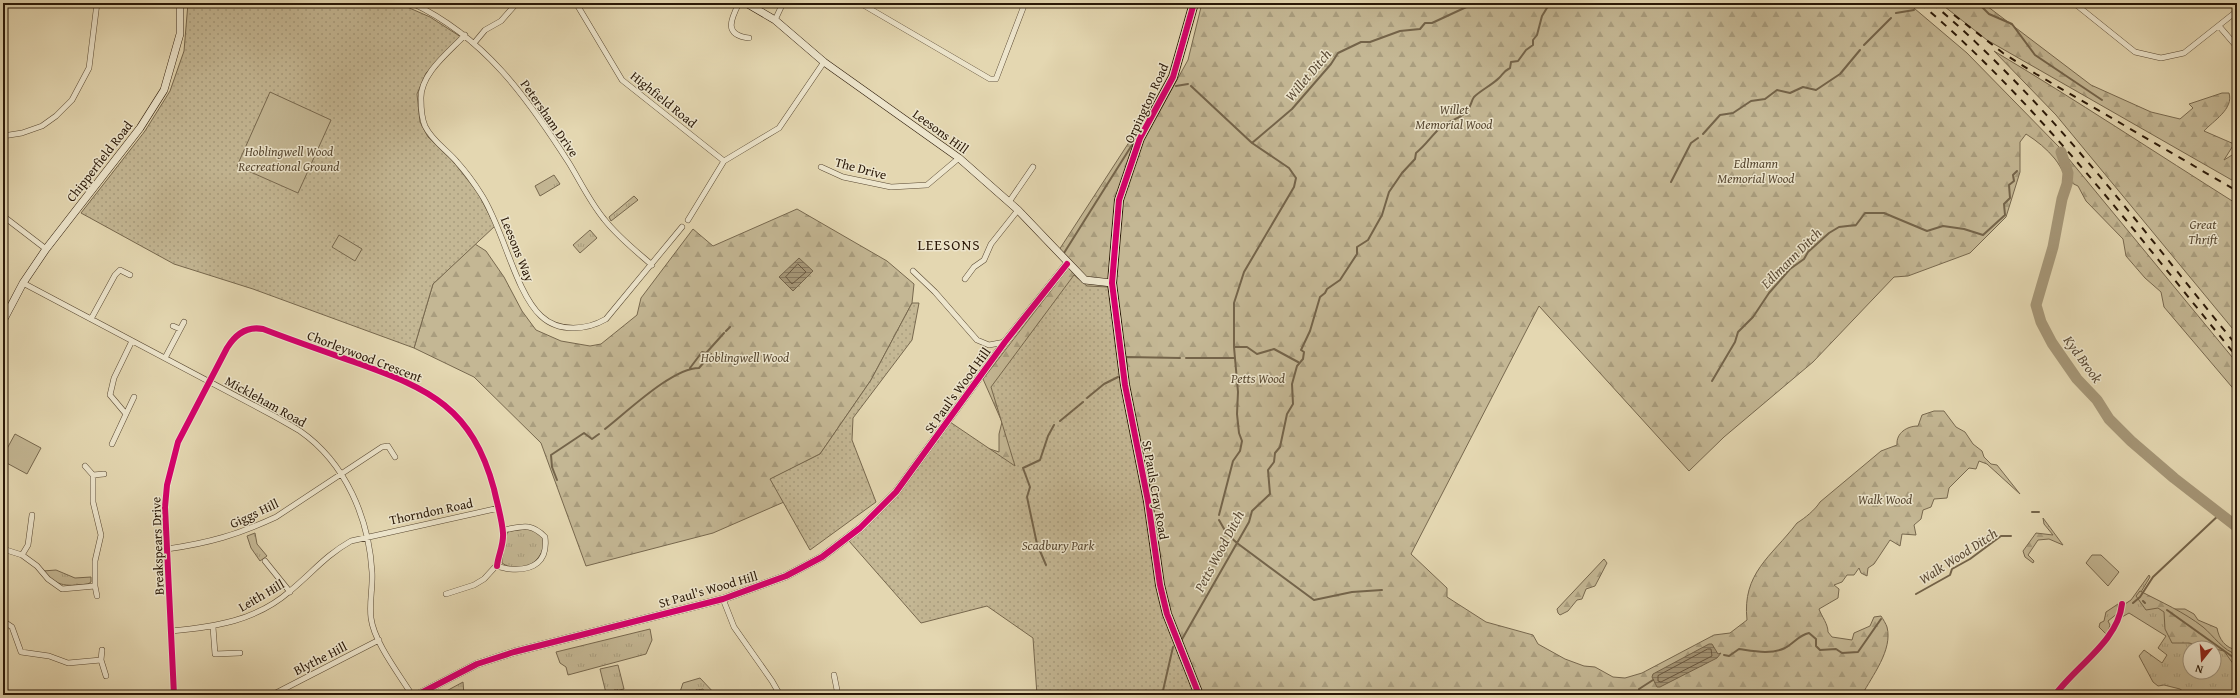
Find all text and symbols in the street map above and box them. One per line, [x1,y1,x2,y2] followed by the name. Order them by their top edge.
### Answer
[1280,45,1336,105] water label: Willet Ditch
[1120,60,1173,146] street label: Orpington Road
[626,67,701,132] street label: Highfield Road
[516,76,583,161] street label: Petersham Drive
[1415,100,1493,134] park label: Willet Memorial Wood
[909,105,973,158] street label: Leesons Hill
[62,117,137,206] street label: Chipperfield Road
[237,142,340,176] park label: Hoblingwell Wood Recreational Ground
[833,152,889,184] street label: The Drive
[1717,154,1795,188] park label: Edlmann Memorial Wood
[496,214,539,285] street label: Leesons Way
[2188,215,2219,249] park label: Great Thrift
[1755,223,1826,294] water label: Edlmann Ditch
[917,234,981,255] district label: LEESONS
[305,326,426,387] street label: Chorleywood Crescent
[2058,330,2107,387] water label: Kyd Brook
[920,343,995,437] street label: St Paul's Wood Hill
[700,348,789,367] park label: Hoblingwell Wood
[1230,369,1285,388] park label: Petts Wood
[222,371,310,432] street label: Mickleham Road
[1137,439,1174,541] street label: St Pauls Cray Road
[1858,490,1912,509] park label: Walk Wood
[388,493,475,530] street label: Thorndon Road
[227,494,282,533] street label: Giggs Hill
[146,497,169,595] street label: Breakspears Drive
[1189,507,1249,596] water label: Petts Wood Ditch
[1915,523,2001,589] water label: Walk Wood Ditch
[1022,536,1094,555] park label: Scadbury Park
[656,566,760,613] street label: St Paul's Wood Hill
[235,574,288,616] street label: Leith Hill
[290,637,351,680] street label: Blythe Hill
[2182,640,2222,680] north arrow
[2193,661,2205,678] text: N

